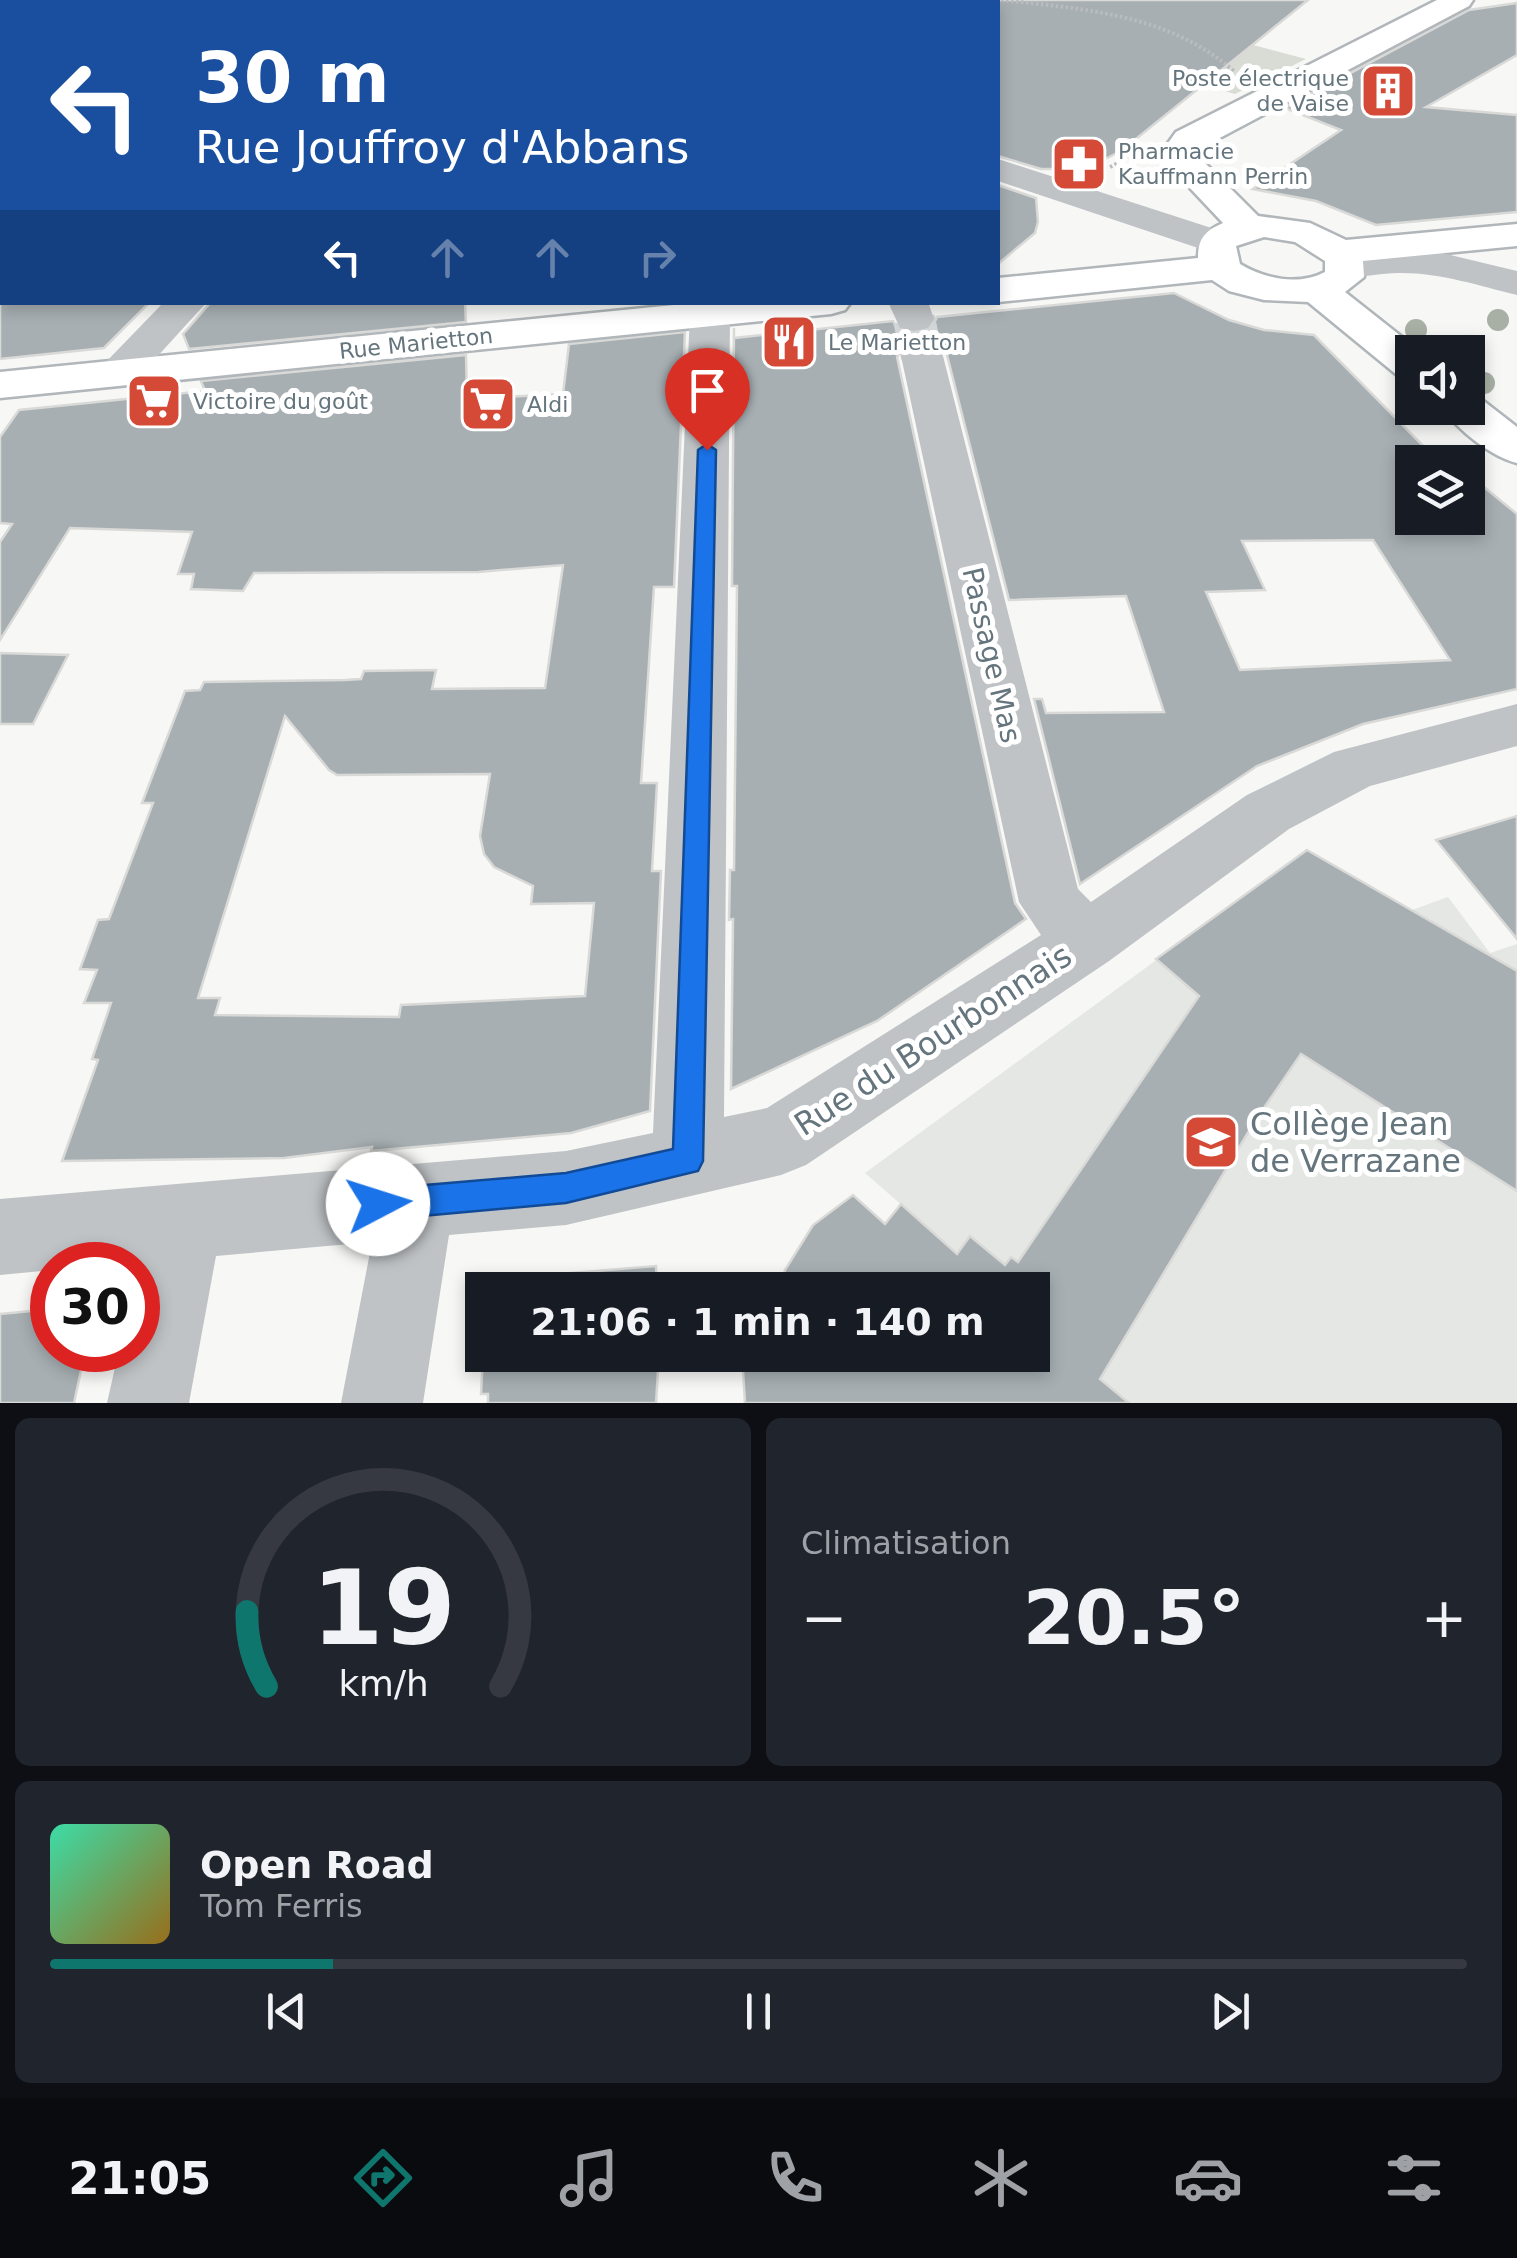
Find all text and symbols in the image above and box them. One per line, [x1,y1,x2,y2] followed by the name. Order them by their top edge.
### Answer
[195,37,390,119] text: 30 m
[30,40,160,170] icon: left
[1358,61,1418,121] building icon: Poste électrique de Vaise
[1172,66,1349,116] place label: Poste électrique de Vaise
[195,121,689,174] text: Rue Jouffroy d'Abbans
[1049,134,1109,194] pharmacy icon: Pharmacie Kauffmann Perrin
[1118,139,1308,189] place label: Pharmacie Kauffmann Perrin
[315,230,370,285] icon: left
[420,230,475,285] icon: ahead
[525,230,580,285] icon: ahead
[630,230,685,285] icon: right
[759,312,819,372] restaurant icon: Le Marietton
[338,323,494,364] street label: Rue Marietton
[828,330,966,355] place label: Le Marietton
[1395,335,1485,535] map controls
[1395,335,1485,425] button: sound
[665,348,750,451] pin
[680,363,735,418] icon: arrive
[124,371,184,431] supermarket icon: Victoire du goût
[458,374,518,434] supermarket icon: Aldi
[193,389,368,414] place label: Victoire du goût
[527,392,568,417] place label: Aldi
[1395,445,1485,535] button: layers
[955,564,1028,746] street label: Passage Mas
[788,936,1078,1144] street label: Rue du Bourbonnais
[1250,1105,1461,1180] place label: Collège Jean de Verrazane
[1181,1112,1241,1172] school or university icon: Collège Jean de Verrazane
[326,1152,430,1256] position arrow
[30,1242,160,1372] speed limit sign: 30
[530,1300,985,1344] text: 21:06 · 1 min · 140 m
[801,1524,1011,1562] text: Climatisation
[311,1547,455,1669] text: 19
[1023,1574,1245,1662] text: 20.5°
[801,1586,847,1650] text: −
[1421,1586,1467,1650] text: +
[338,1663,428,1704] text: km/h
[200,1843,434,1887] text: Open Road
[200,1887,363,1925] text: Tom Ferris
[259,1984,314,2039] icon: previous
[731,1984,786,2039] icon: pause
[1203,1984,1258,2039] icon: next
[348,2143,418,2213] icon: directions
[554,2143,624,2213] icon: music
[760,2143,830,2213] icon: phone
[966,2143,1036,2213] icon: climate
[1173,2143,1243,2213] icon: car
[1379,2143,1449,2213] icon: filters
[68,2152,211,2205] text: 21:05

